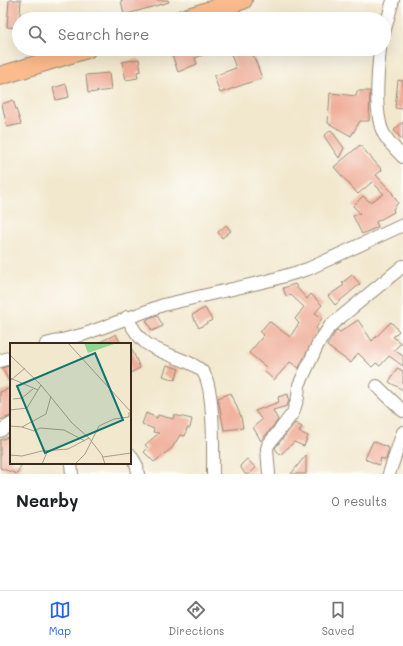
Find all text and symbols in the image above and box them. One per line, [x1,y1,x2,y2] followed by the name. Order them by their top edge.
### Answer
[12,12,391,56] search box
[26,23,48,45] icon: search
[58,24,149,44] text: Search here
[10,343,131,464] inset map
[16,489,78,511] text: Nearby
[332,492,387,509] text: 0 results
[49,599,71,638] tab: Map
[168,599,224,638] tab: Directions
[322,599,354,638] tab: Saved

